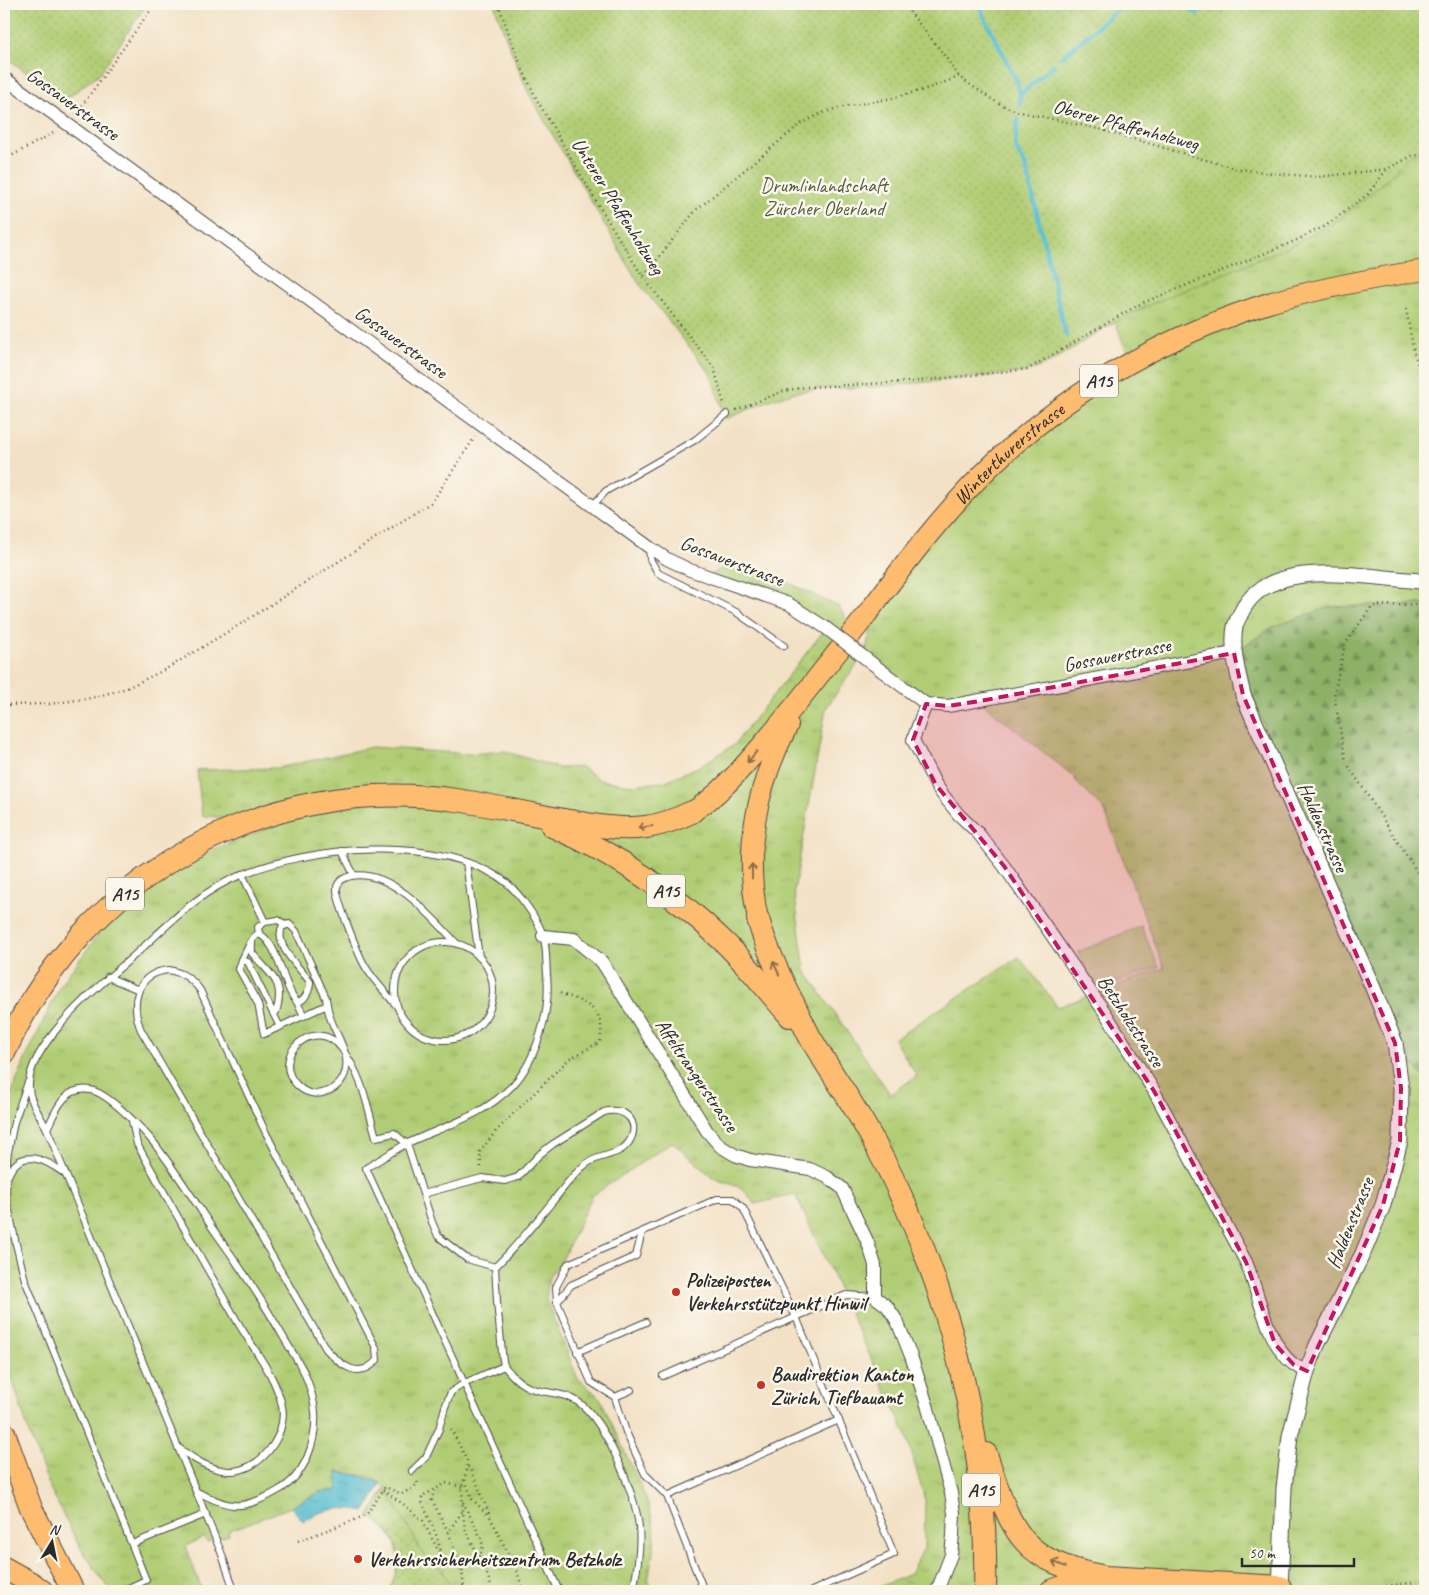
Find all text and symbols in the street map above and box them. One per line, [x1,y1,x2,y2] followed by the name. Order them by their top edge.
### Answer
[22,62,125,147] street label: Gossauerstrasse
[1051,94,1202,157] street label: Oberer Pfaffenholzweg
[566,133,671,280] street label: Unterer Pfaffenholzweg
[760,173,890,221] park label: Drumlinlandschaft Zürcher Oberland
[350,300,453,385] street label: Gossauerstrasse
[1080,364,1118,398] road number: A15
[948,396,1070,510] street label: Winterthurerstrasse
[677,530,788,593] street label: Gossauerstrasse
[1061,632,1174,678] street label: Gossauerstrasse
[746,750,757,763] one-way arrow
[1292,778,1354,877] street label: Haldenstrasse
[638,822,654,832] one-way arrow
[747,863,757,879] one-way arrow
[647,874,685,908] road number: A15
[106,878,144,911] road number: A15
[771,961,781,976] one-way arrow
[1092,970,1171,1073] street label: Betzholzstrasse
[650,1014,745,1138] street label: Affeltrangerstrasse
[1320,1173,1380,1272] street label: Haldenstrasse
[686,1268,870,1316] place label: Polizeiposten Verkehrsstützpunkt Hinwil
[670,1286,682,1298] marker: Polizeiposten Verkehrsstützpunkt Hinwil
[771,1362,914,1410] place label: Baudirektion Kanton Zürich, Tiefbauamt
[755,1379,767,1391] marker: Baudirektion Kanton Zürich, Tiefbauamt
[962,1474,1000,1506] road number: A15
[28,1518,78,1568] north arrow
[48,1521,62,1539] text: N
[1242,1535,1354,1567] scale bar
[1249,1544,1276,1563] text: 50 m
[368,1547,623,1572] place label: Verkehrssicherheitszentrum Betzholz
[352,1553,364,1565] marker: Verkehrssicherheitszentrum Betzholz
[1052,1559,1067,1569] one-way arrow

